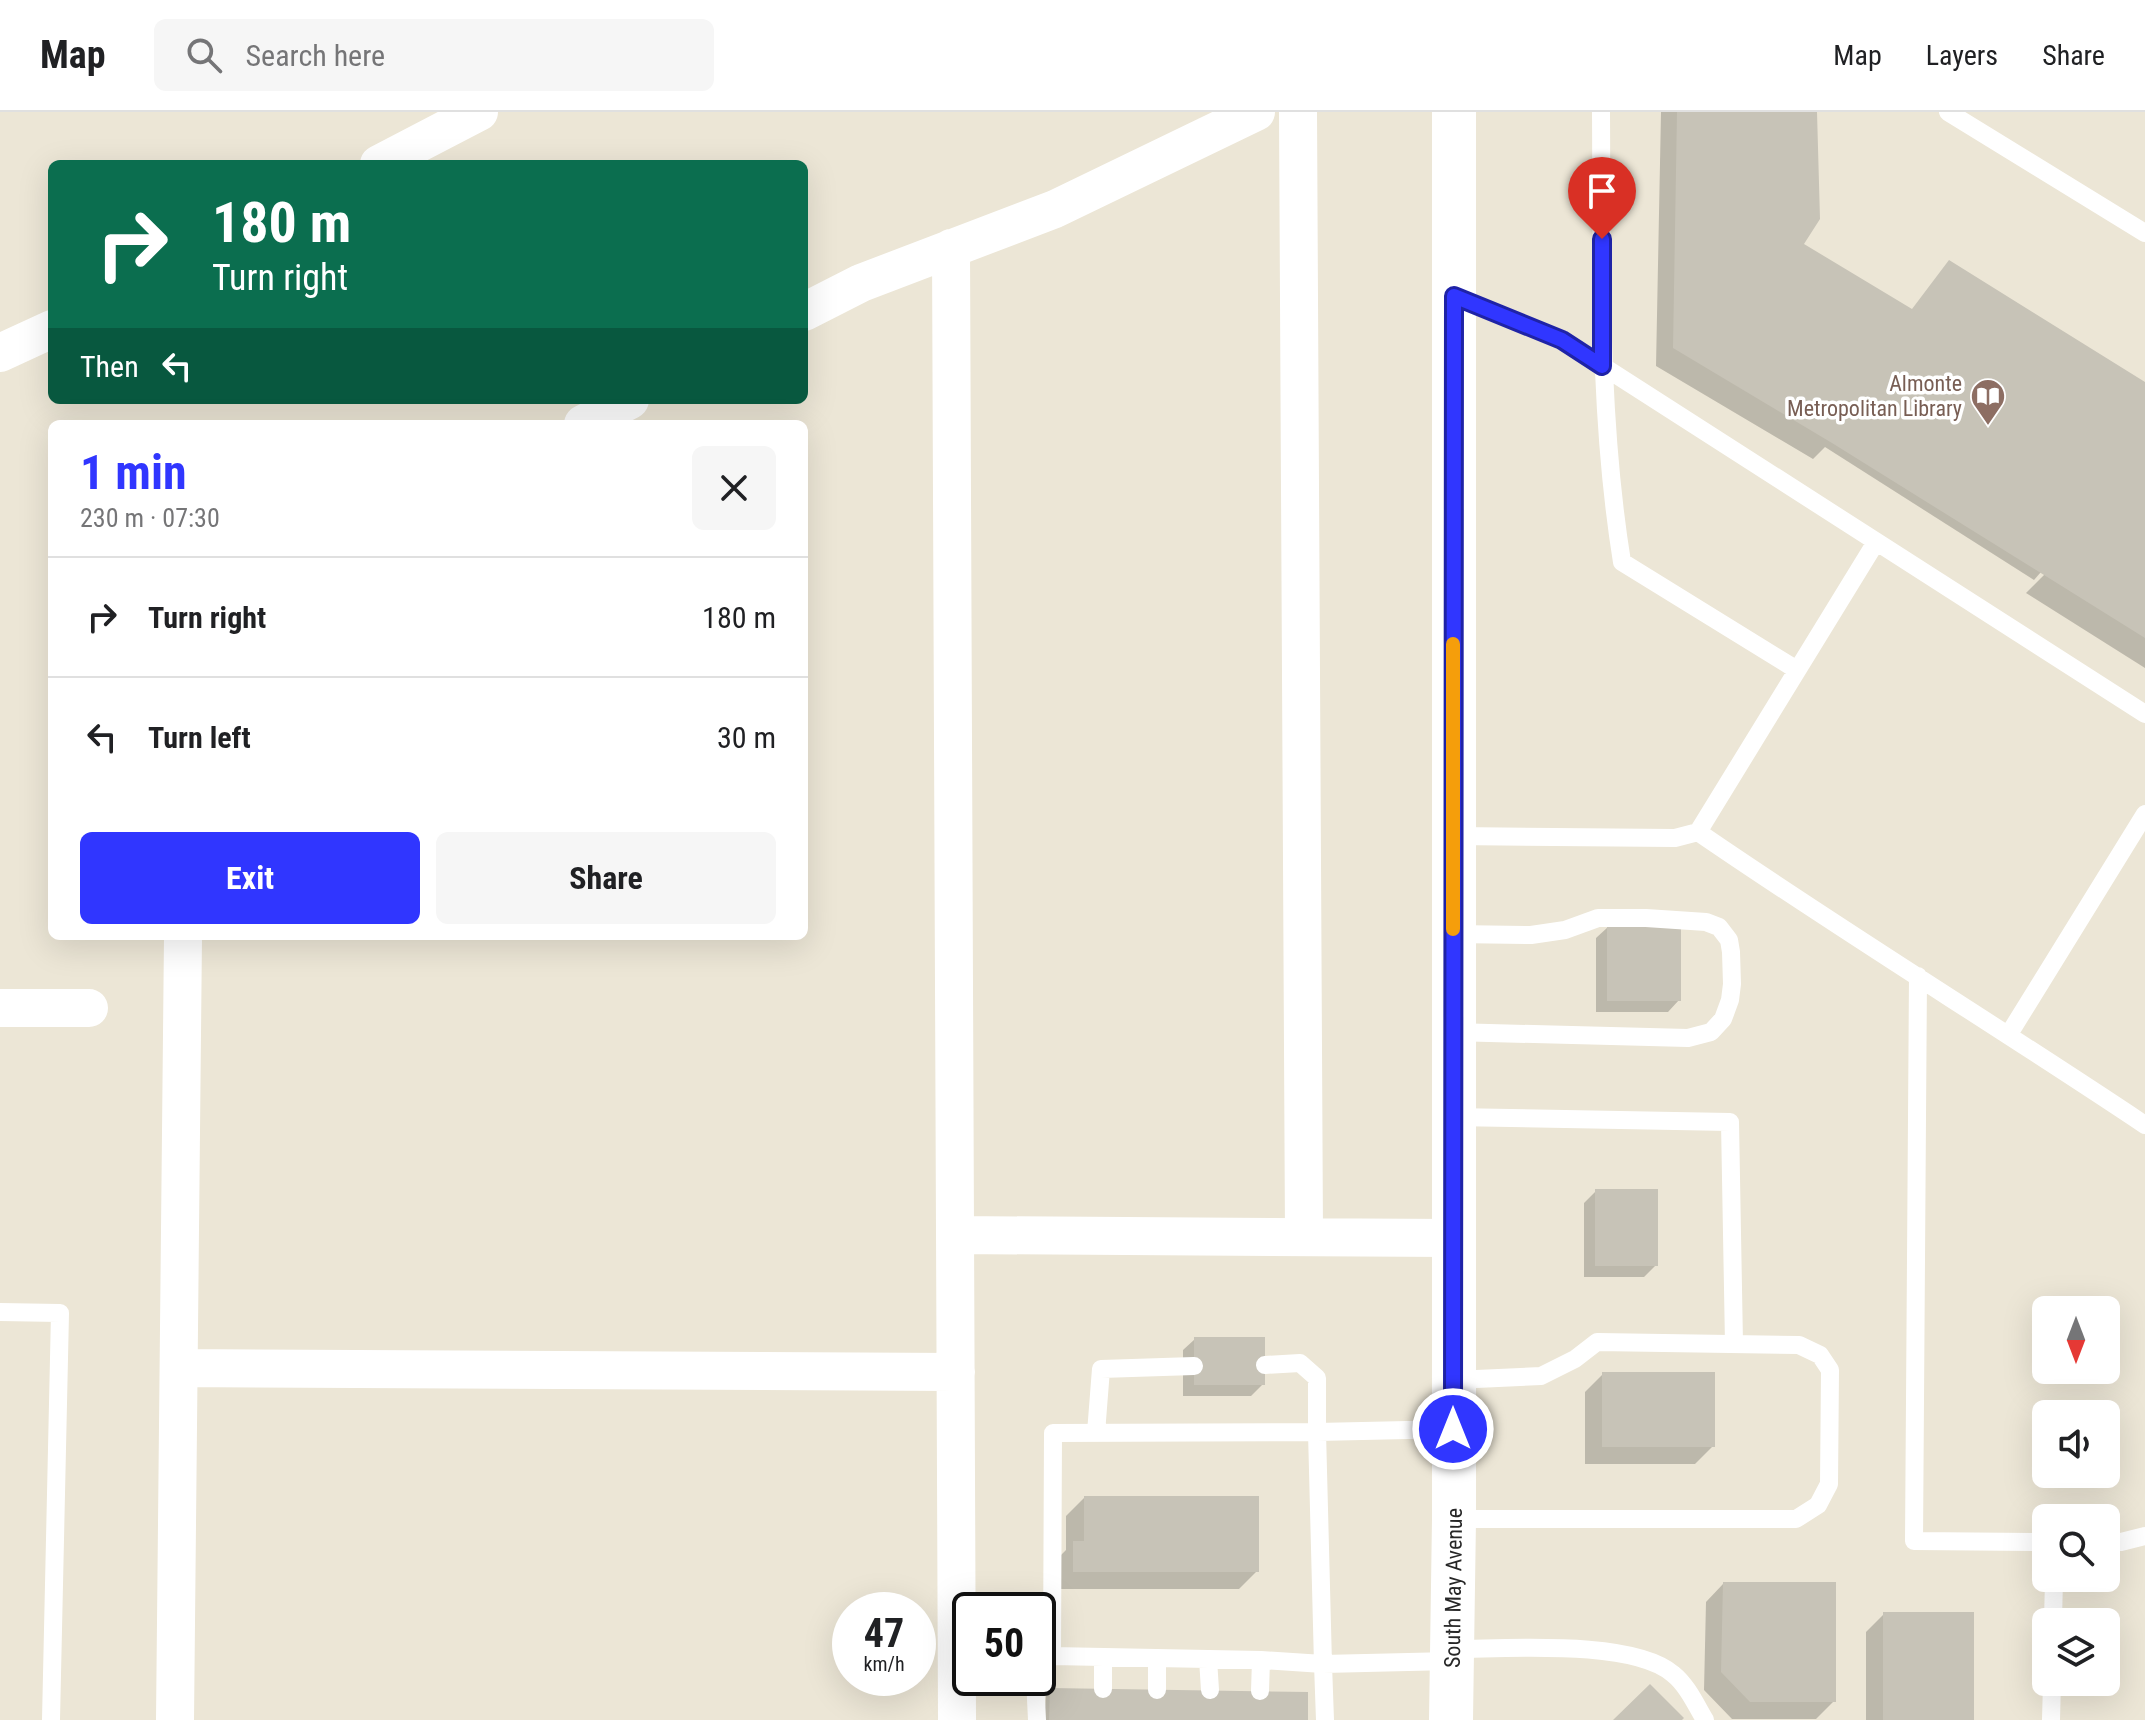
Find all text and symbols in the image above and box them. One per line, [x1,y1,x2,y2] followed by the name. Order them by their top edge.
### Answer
[154,19,714,91] search box
[40,33,106,77] text: Map
[182,33,226,77] icon: search
[246,38,385,73] text: Search here
[1833,39,1882,72] text: Map
[1926,39,1998,72] text: Layers
[2042,39,2105,72] text: Share
[1568,157,1636,239] pin
[1580,169,1624,213] icon: arrive
[212,190,351,256] text: 180 m
[80,192,184,296] icon: right
[212,257,348,299] text: Turn right
[155,344,199,388] icon: left
[80,349,139,384] text: Then
[1787,371,1962,421] place label: Almonte Metropolitan Library
[1969,377,2007,427] library icon: Almonte Metropolitan Library
[80,444,187,501] text: 1 min
[692,446,776,530] button: close
[80,503,220,533] text: 230 m · 07:30
[80,595,124,639] icon: right
[148,600,266,635] text: Turn right
[702,600,776,635] text: 180 m
[80,715,124,759] icon: left
[148,720,251,755] text: Turn left
[717,720,776,755] text: 30 m
[80,832,420,924] button: Exit
[436,832,776,924] button: Share
[2032,1296,2120,1384] north arrow
[2032,1296,2120,1696] map controls
[1411,1387,1495,1471] position arrow
[2032,1400,2120,1488] button: sound
[2032,1504,2120,1592] button: search
[1440,1508,1467,1668] street label: South May Avenue
[952,1592,1056,1696] speed limit sign: 50
[2032,1608,2120,1696] button: layers
[864,1610,904,1657] text: 47
[863,1652,905,1676] text: km/h

